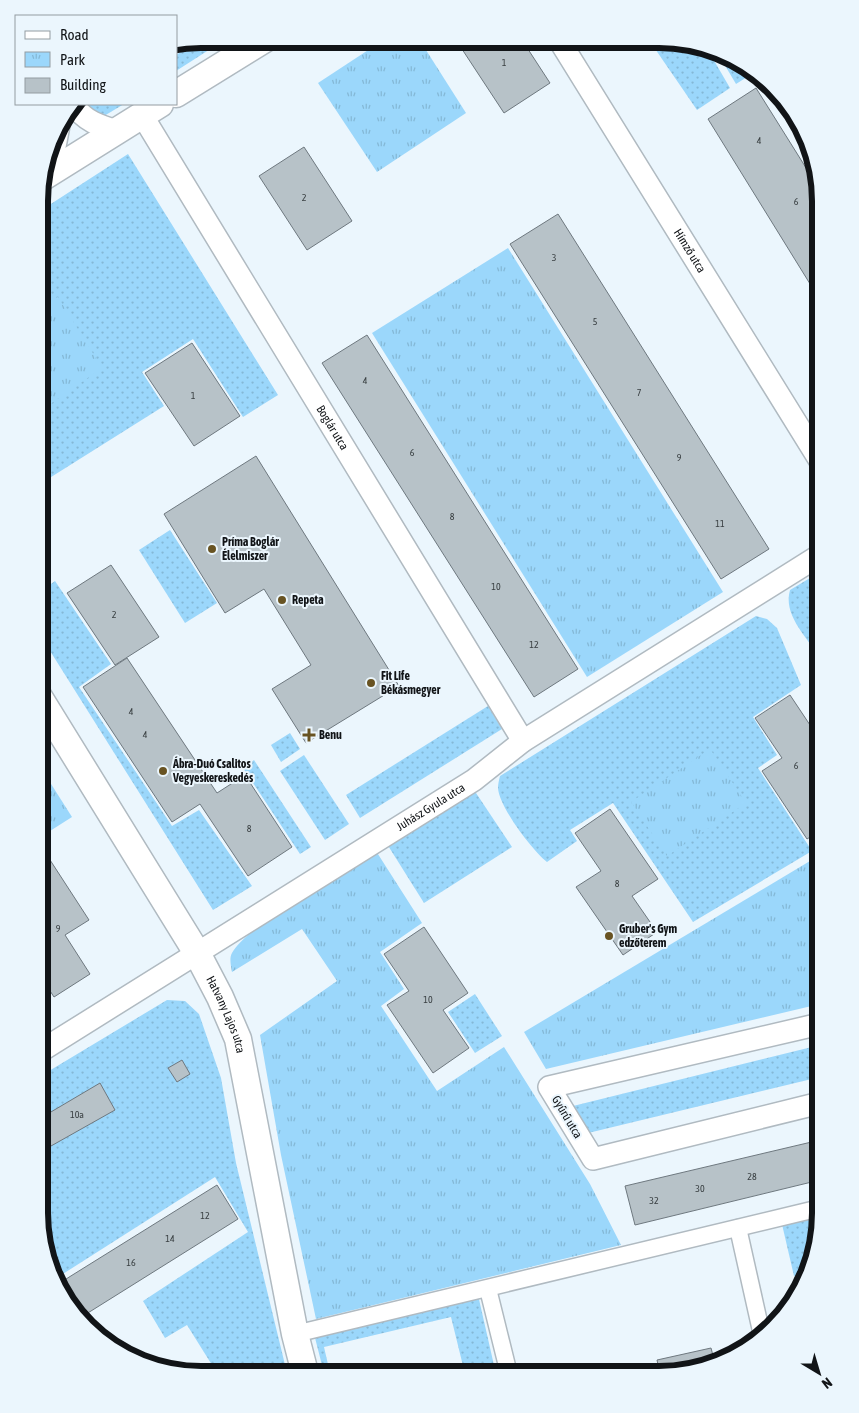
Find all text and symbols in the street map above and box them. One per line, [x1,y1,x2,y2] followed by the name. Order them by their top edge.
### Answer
[15,15,178,105] legend
[60,26,89,43] text: Road
[60,51,85,68] text: Park
[502,57,507,68] house number: 1
[60,76,106,93] text: Building
[757,135,762,146] house number: 4
[302,192,307,203] house number: 2
[794,196,799,207] house number: 6
[671,226,709,275] street label: Hímző utca
[552,252,557,263] house number: 3
[593,316,598,327] house number: 5
[363,375,368,386] house number: 4
[637,387,642,398] house number: 7
[191,390,196,401] house number: 1
[313,403,351,453] street label: Boglár utca
[410,447,415,458] house number: 6
[677,452,682,463] house number: 9
[450,511,455,522] house number: 8
[715,518,725,529] house number: 11
[222,535,279,563] place label: Príma Boglár Élelmiszer
[206,543,218,555] marker: Príma Boglár Élelmiszer
[491,581,501,592] house number: 10
[292,593,324,607] place label: Repeta
[276,594,288,606] marker: Repeta
[112,609,117,620] house number: 2
[529,639,539,650] house number: 12
[381,669,441,697] place label: Fit Life Békásmegyer
[365,677,377,689] marker: Fit Life Békásmegyer
[129,706,134,717] house number: 4
[319,728,342,742] place label: Benu
[143,729,148,740] house number: 4
[303,729,315,741] marker: Benu
[172,756,254,785] place label: Ábra-Duó Csalitos Vegyeskereskedés
[794,760,799,771] house number: 6
[157,765,169,777] marker: Ábra-Duó Csalitos Vegyeskereskedés
[394,780,468,834] street label: Juhász Gyula utca
[247,823,252,834] house number: 8
[615,878,620,889] house number: 8
[619,922,678,950] place label: Gruber's Gym edzőterem
[56,923,61,934] house number: 9
[603,930,615,942] marker: Gruber's Gym edzőterem
[203,974,248,1054] street label: Hatvany Lajos utca
[423,994,433,1005] house number: 10
[549,1093,585,1141] street label: Gyűrű utca
[70,1109,84,1120] house number: 10a
[747,1171,757,1182] house number: 28
[695,1183,705,1194] house number: 30
[649,1195,659,1206] house number: 32
[200,1210,210,1221] house number: 12
[165,1233,175,1244] house number: 14
[126,1257,136,1268] house number: 16
[794,1348,844,1398] north arrow
[819,1374,835,1392] text: N

